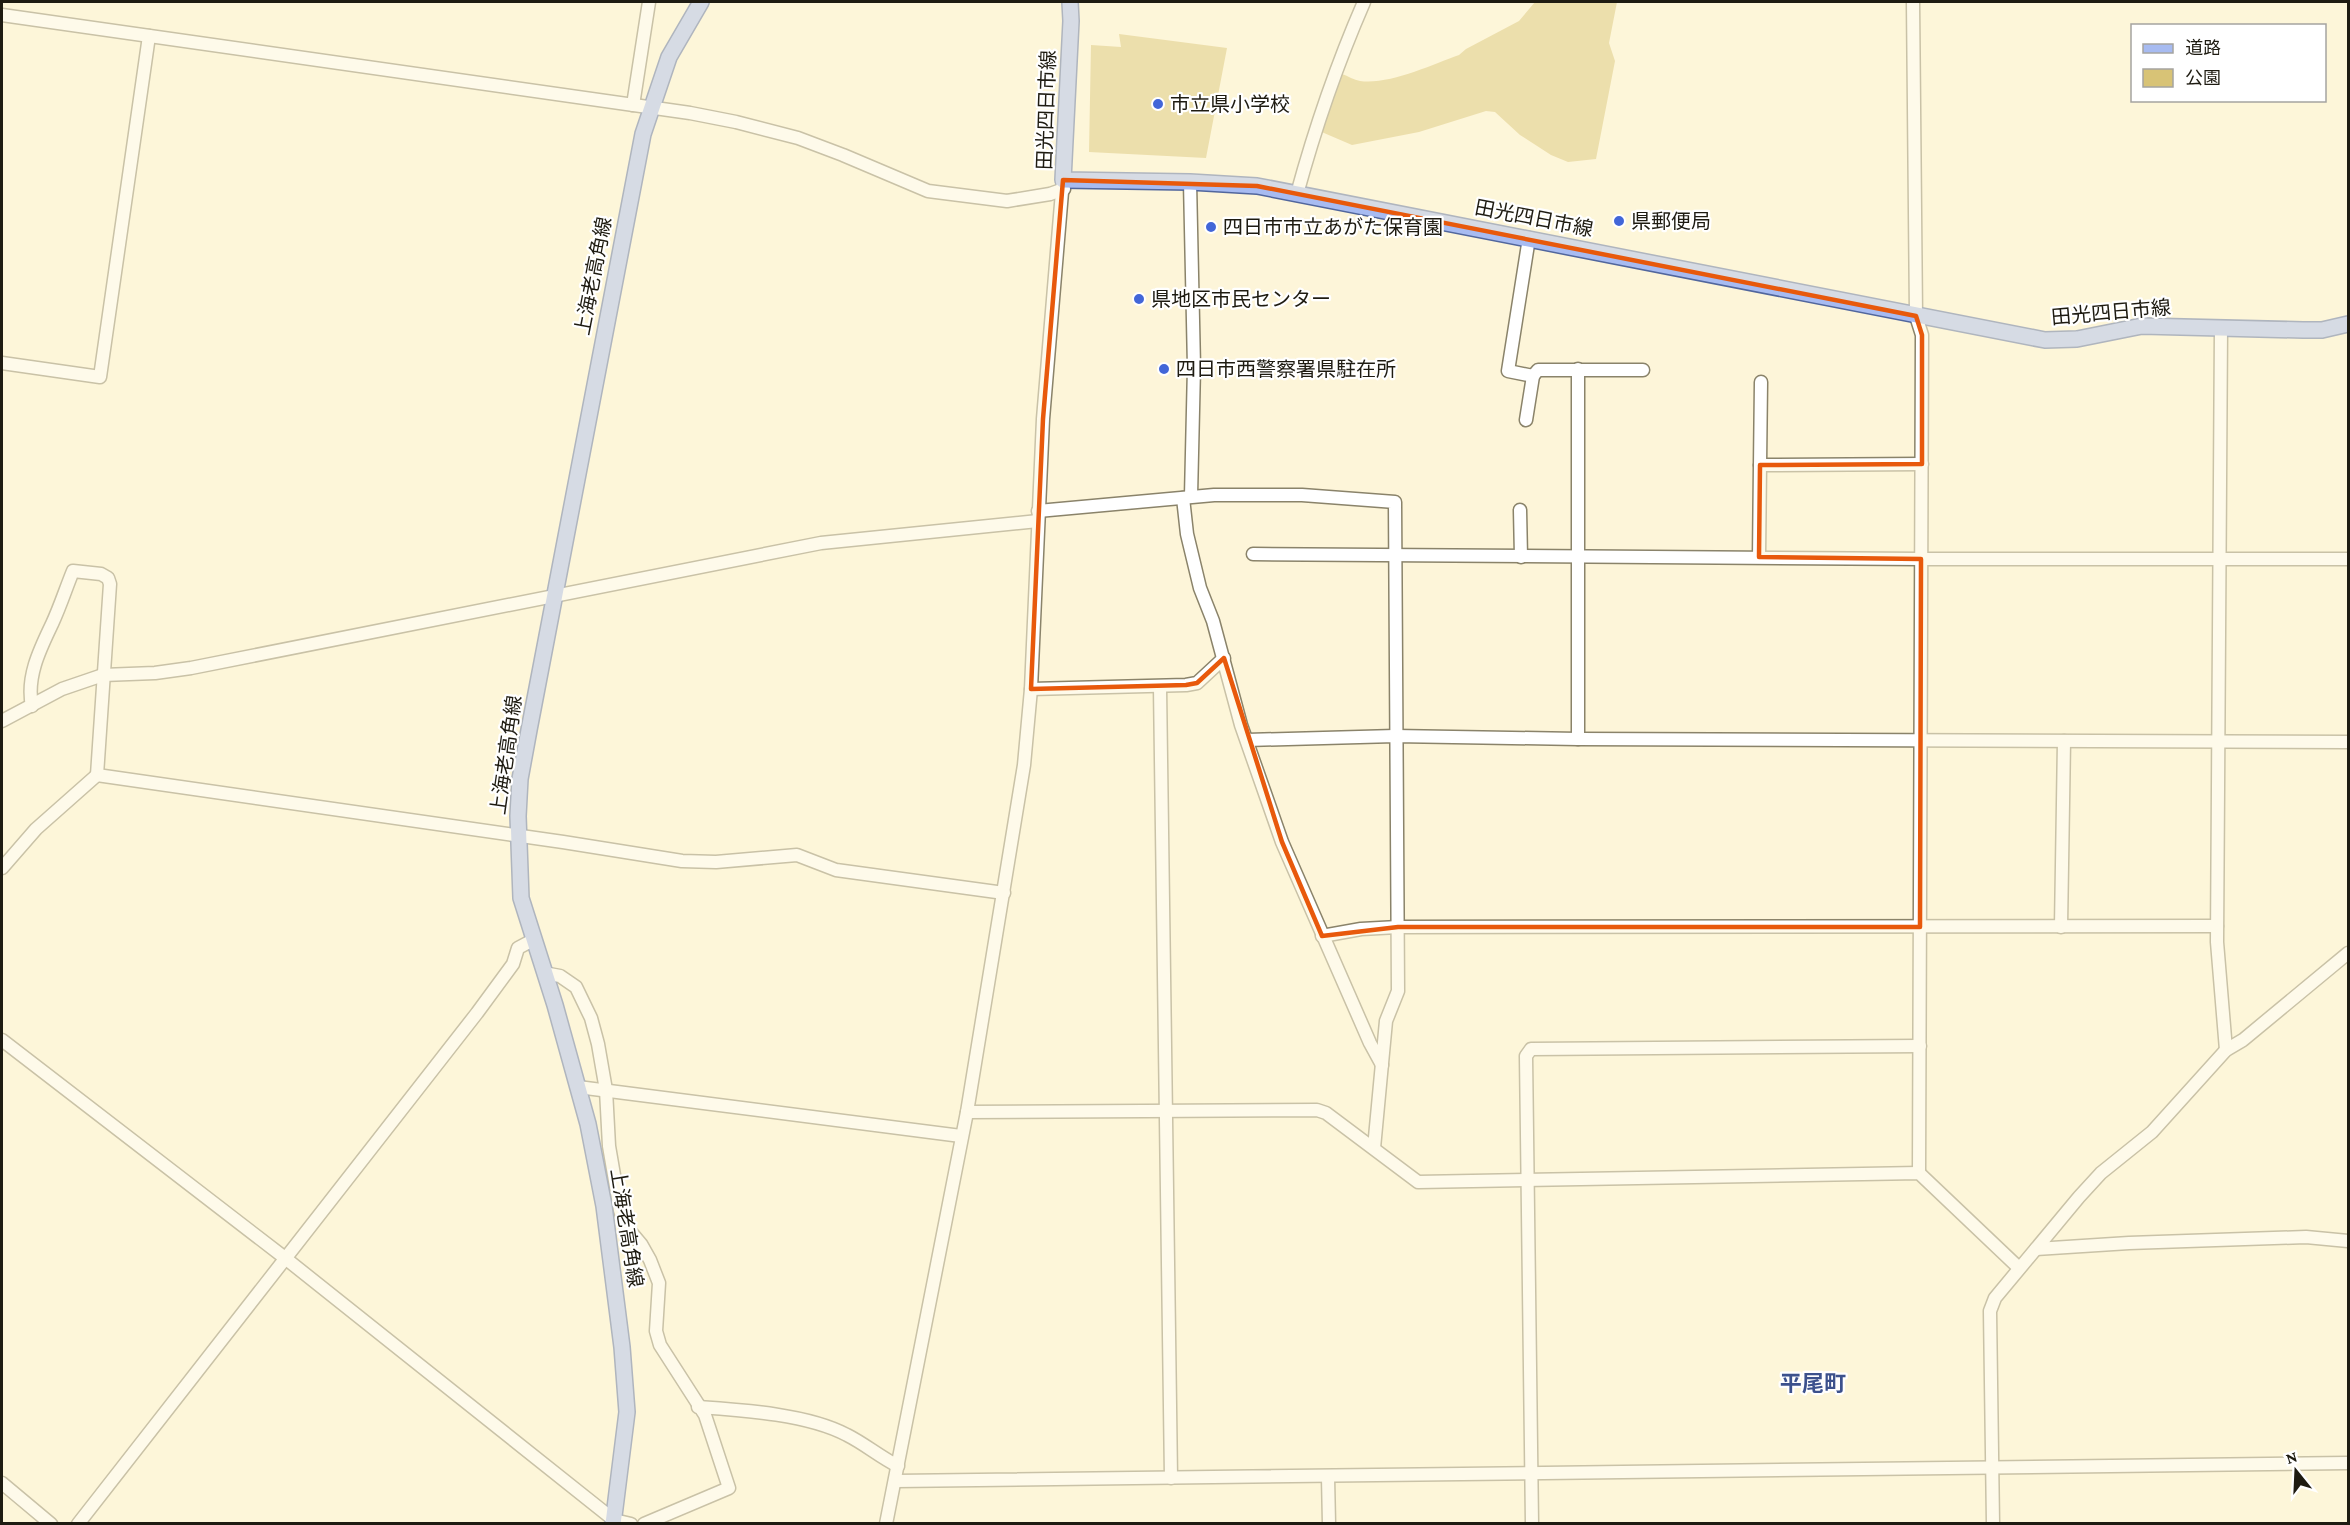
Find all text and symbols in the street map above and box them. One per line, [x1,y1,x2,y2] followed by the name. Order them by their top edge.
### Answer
[2131,24,2326,102] legend
[2185,38,2221,58] text: 道路
[1033,50,1059,170] street label: 田光四日市線
[2185,68,2221,88] text: 公園
[1170,93,1290,115] place label: 市立県小学校
[1151,97,1165,111] marker: 市立県小学校
[1473,196,1595,240] street label: 田光四日市線
[1631,210,1711,232] place label: 県郵便局
[1612,214,1626,228] marker: 県郵便局
[571,215,615,337] street label: 上海老高角線
[1223,216,1443,238] place label: 四日市市立あがた保育園
[1204,220,1218,234] marker: 四日市市立あがた保育園
[1151,288,1331,310] place label: 県地区市民センター
[1132,292,1146,306] marker: 県地区市民センター
[2050,296,2172,328] street label: 田光四日市線
[1176,358,1396,380] place label: 四日市西警察署県駐在所
[1157,362,1171,376] marker: 四日市西警察署県駐在所
[487,694,525,816] street label: 上海老高角線
[607,1167,647,1289] street label: 上海老高角線
[1780,1371,1846,1396] district label: 平尾町
[2266,1441,2326,1501] north arrow
[2284,1447,2299,1467] text: N

